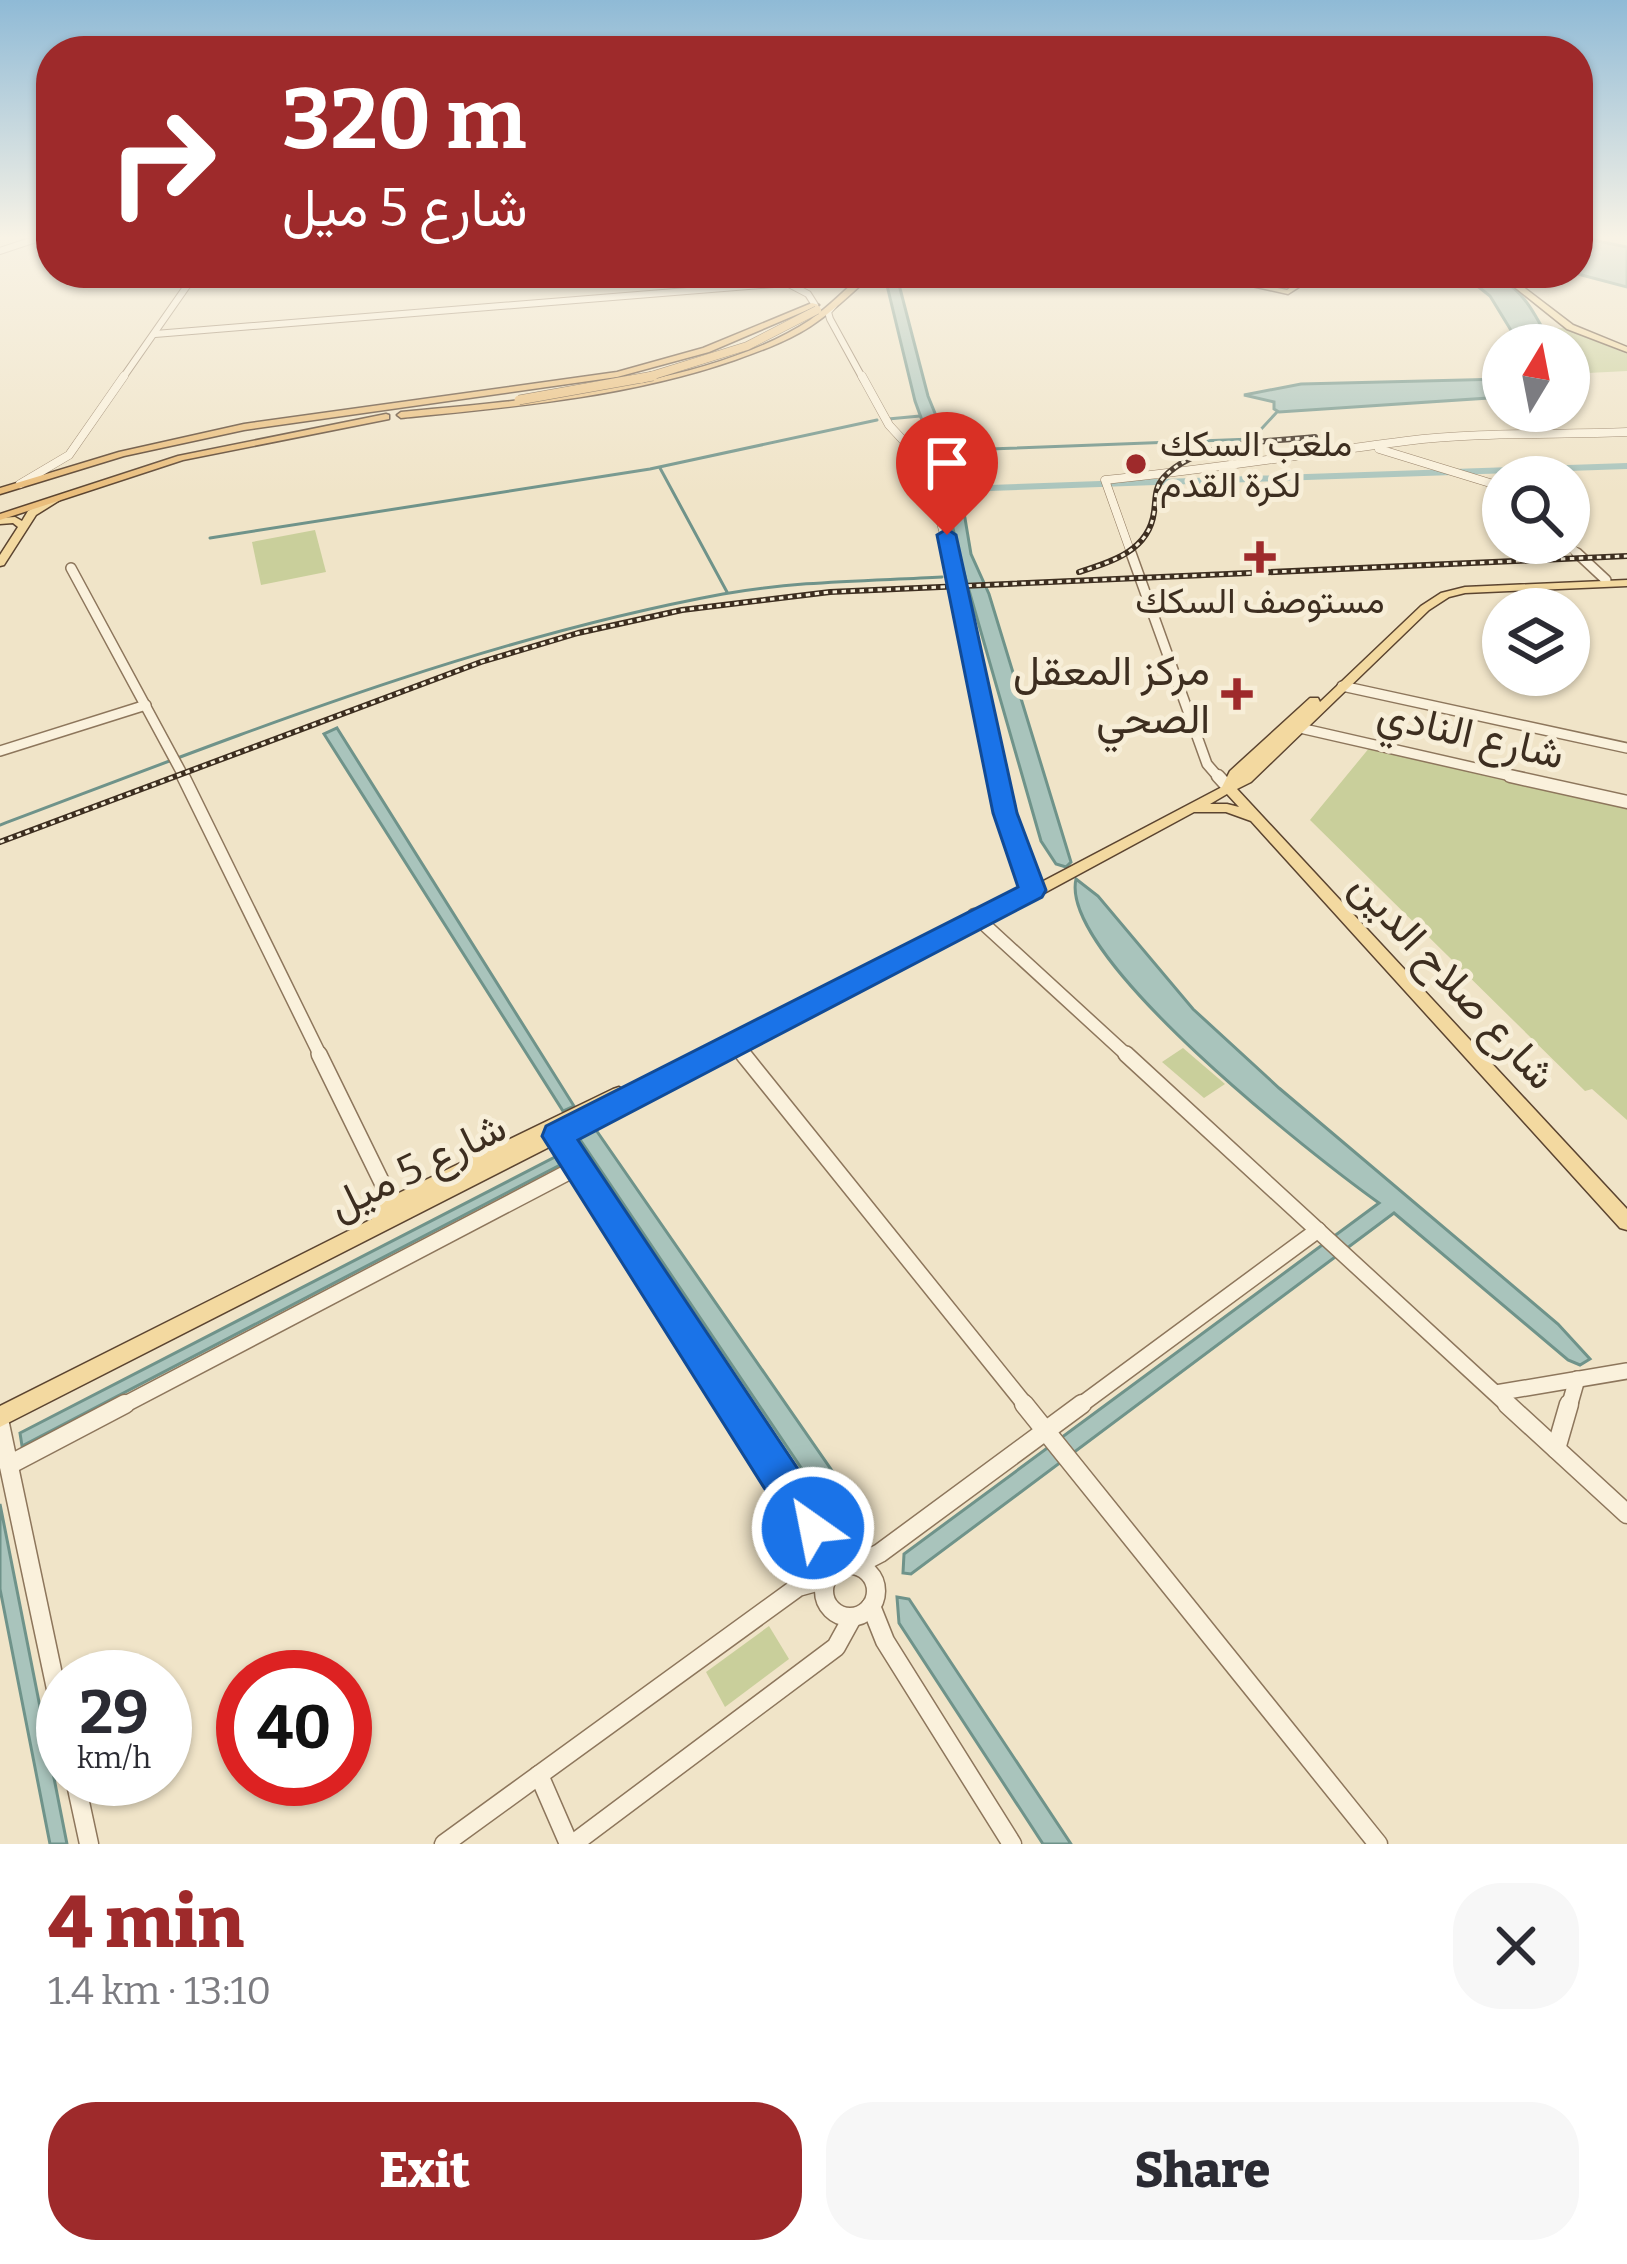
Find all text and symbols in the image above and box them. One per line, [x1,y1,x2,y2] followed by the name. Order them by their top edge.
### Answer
[282,69,526,170] text: 320 m
[84,84,240,240] icon: right
[282,176,527,240] text: شارع 5 ميل
[1482,324,1590,432] north arrow
[1482,324,1590,696] map controls
[896,412,998,535] pin
[1160,422,1352,508] place label: ملعب السكك لكرة القدم
[914,430,980,496] icon: arrive
[1123,451,1149,477] marker: ملعب السكك لكرة القدم
[1482,456,1590,564] button: search
[1244,541,1276,573] marker: مستوصف السكك
[1135,579,1385,623] place label: مستوصف السكك
[1482,588,1590,696] button: layers
[1013,646,1210,753] place label: مركز المعقل الصحي
[1221,678,1253,710] marker: مركز المعقل الصحي
[1371,688,1569,788] street label: شارع النادي
[1338,862,1567,1102] street label: شارع صلاح الدين
[321,1102,516,1233] street label: شارع 5 ميل
[750,1465,876,1591] position arrow
[216,1650,372,1806] speed limit sign: 40
[79,1677,149,1749] text: 29
[77,1740,151,1776] text: km/h
[48,1880,244,1966] text: 4 min
[1453,1883,1579,2009] button: close
[48,1968,271,2014] text: 1.4 km · 13:10
[48,2102,802,2240] button: Exit
[826,2102,1579,2240] button: Share

